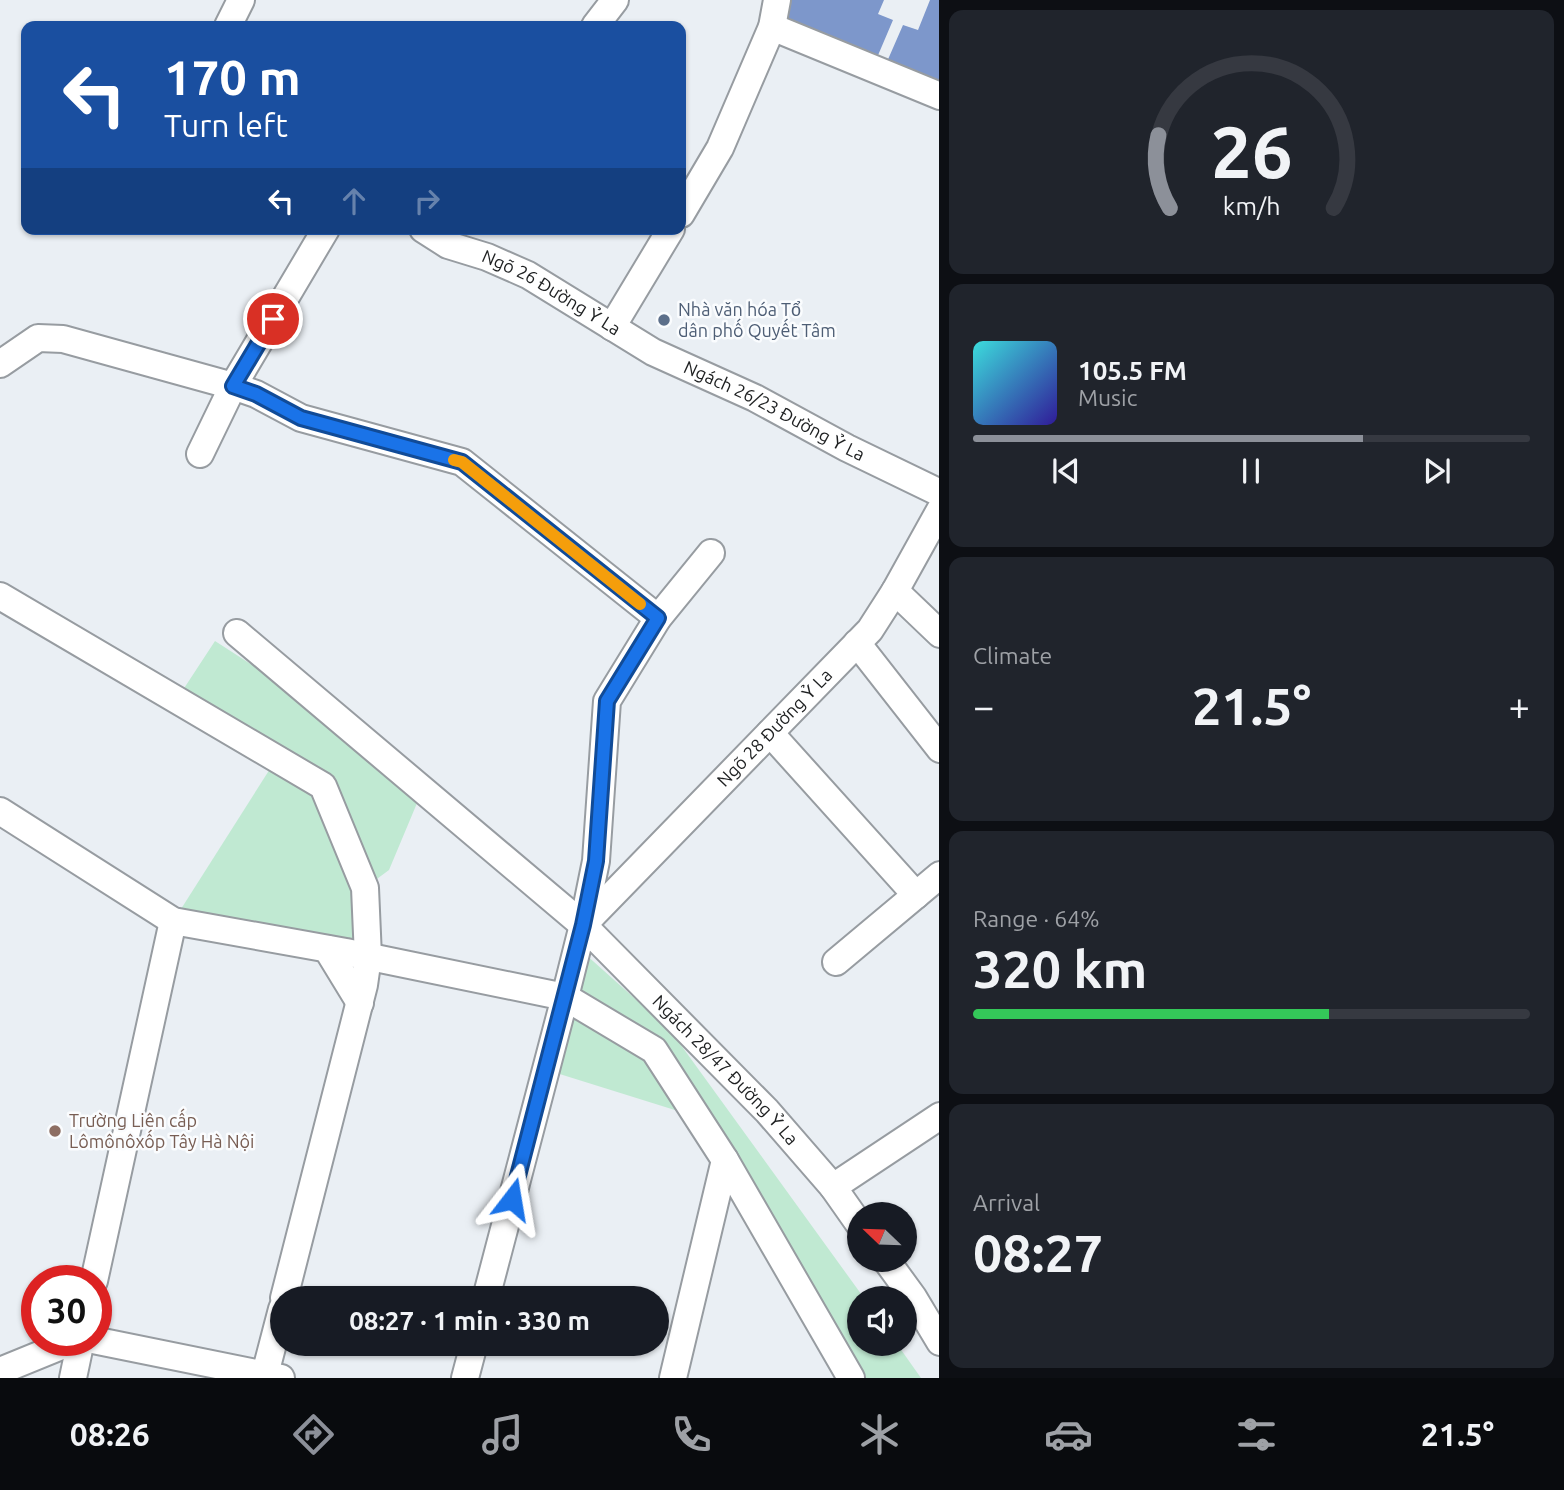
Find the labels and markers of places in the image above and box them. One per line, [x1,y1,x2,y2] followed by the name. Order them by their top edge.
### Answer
[243,289,303,349] pin
[678,299,836,341] place label: Nhà văn hóa Tổ dân phố Quyết Tâm
[656,312,672,328] marker: Nhà văn hóa Tổ dân phố Quyết Tâm
[69,1108,254,1151] place label: Trường Liên cấp Lômônôxốp Tây Hà Nội
[47,1123,63,1139] marker: Trường Liên cấp Lômônôxốp Tây Hà Nội

